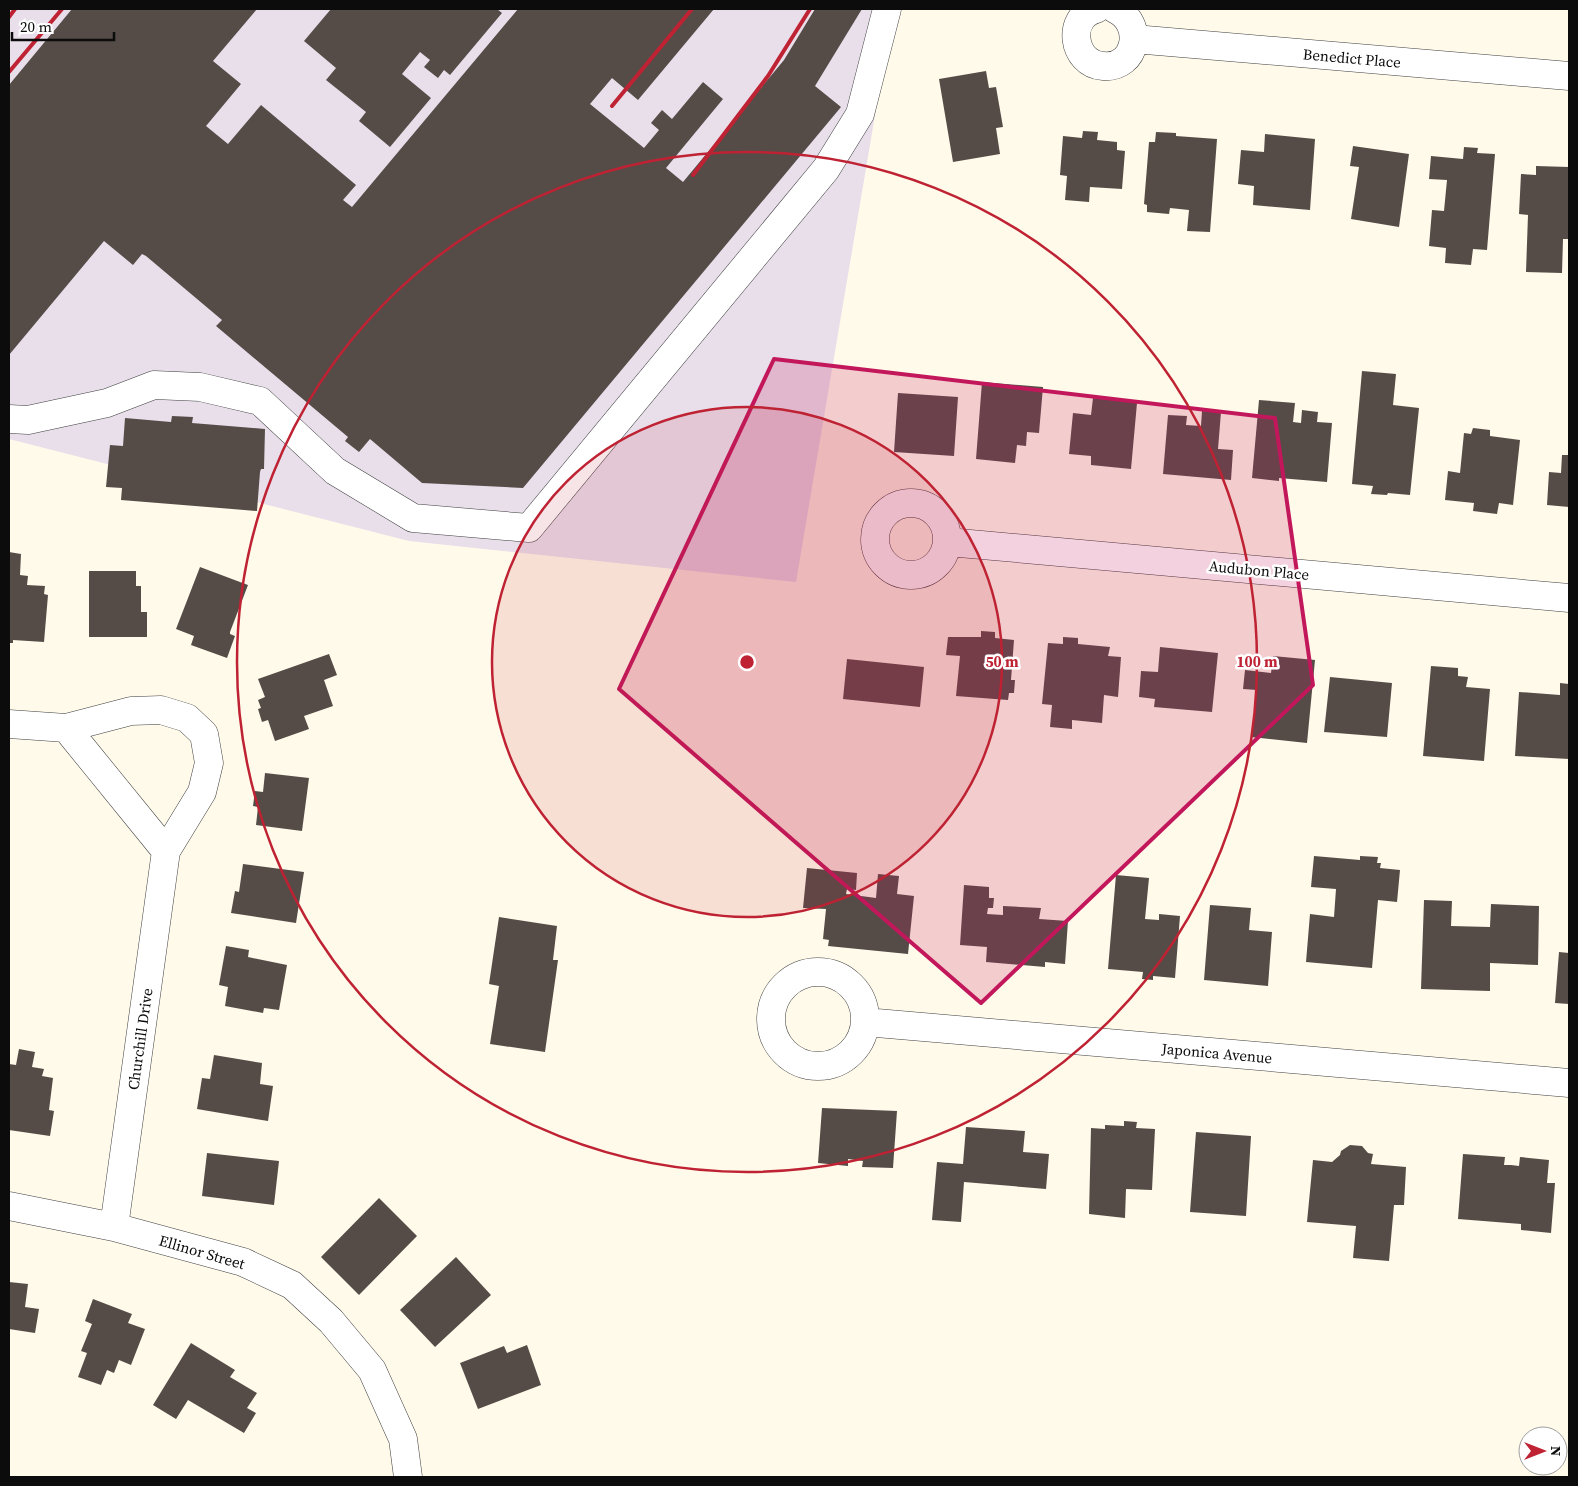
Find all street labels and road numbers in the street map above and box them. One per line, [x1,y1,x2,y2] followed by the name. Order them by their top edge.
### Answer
[1302,43,1402,73] street label: Benedict Place
[1208,555,1310,585] street label: Audubon Place
[122,986,158,1091] street label: Churchill Drive
[1160,1038,1273,1068] street label: Japonica Avenue
[157,1230,247,1274] street label: Ellinor Street

